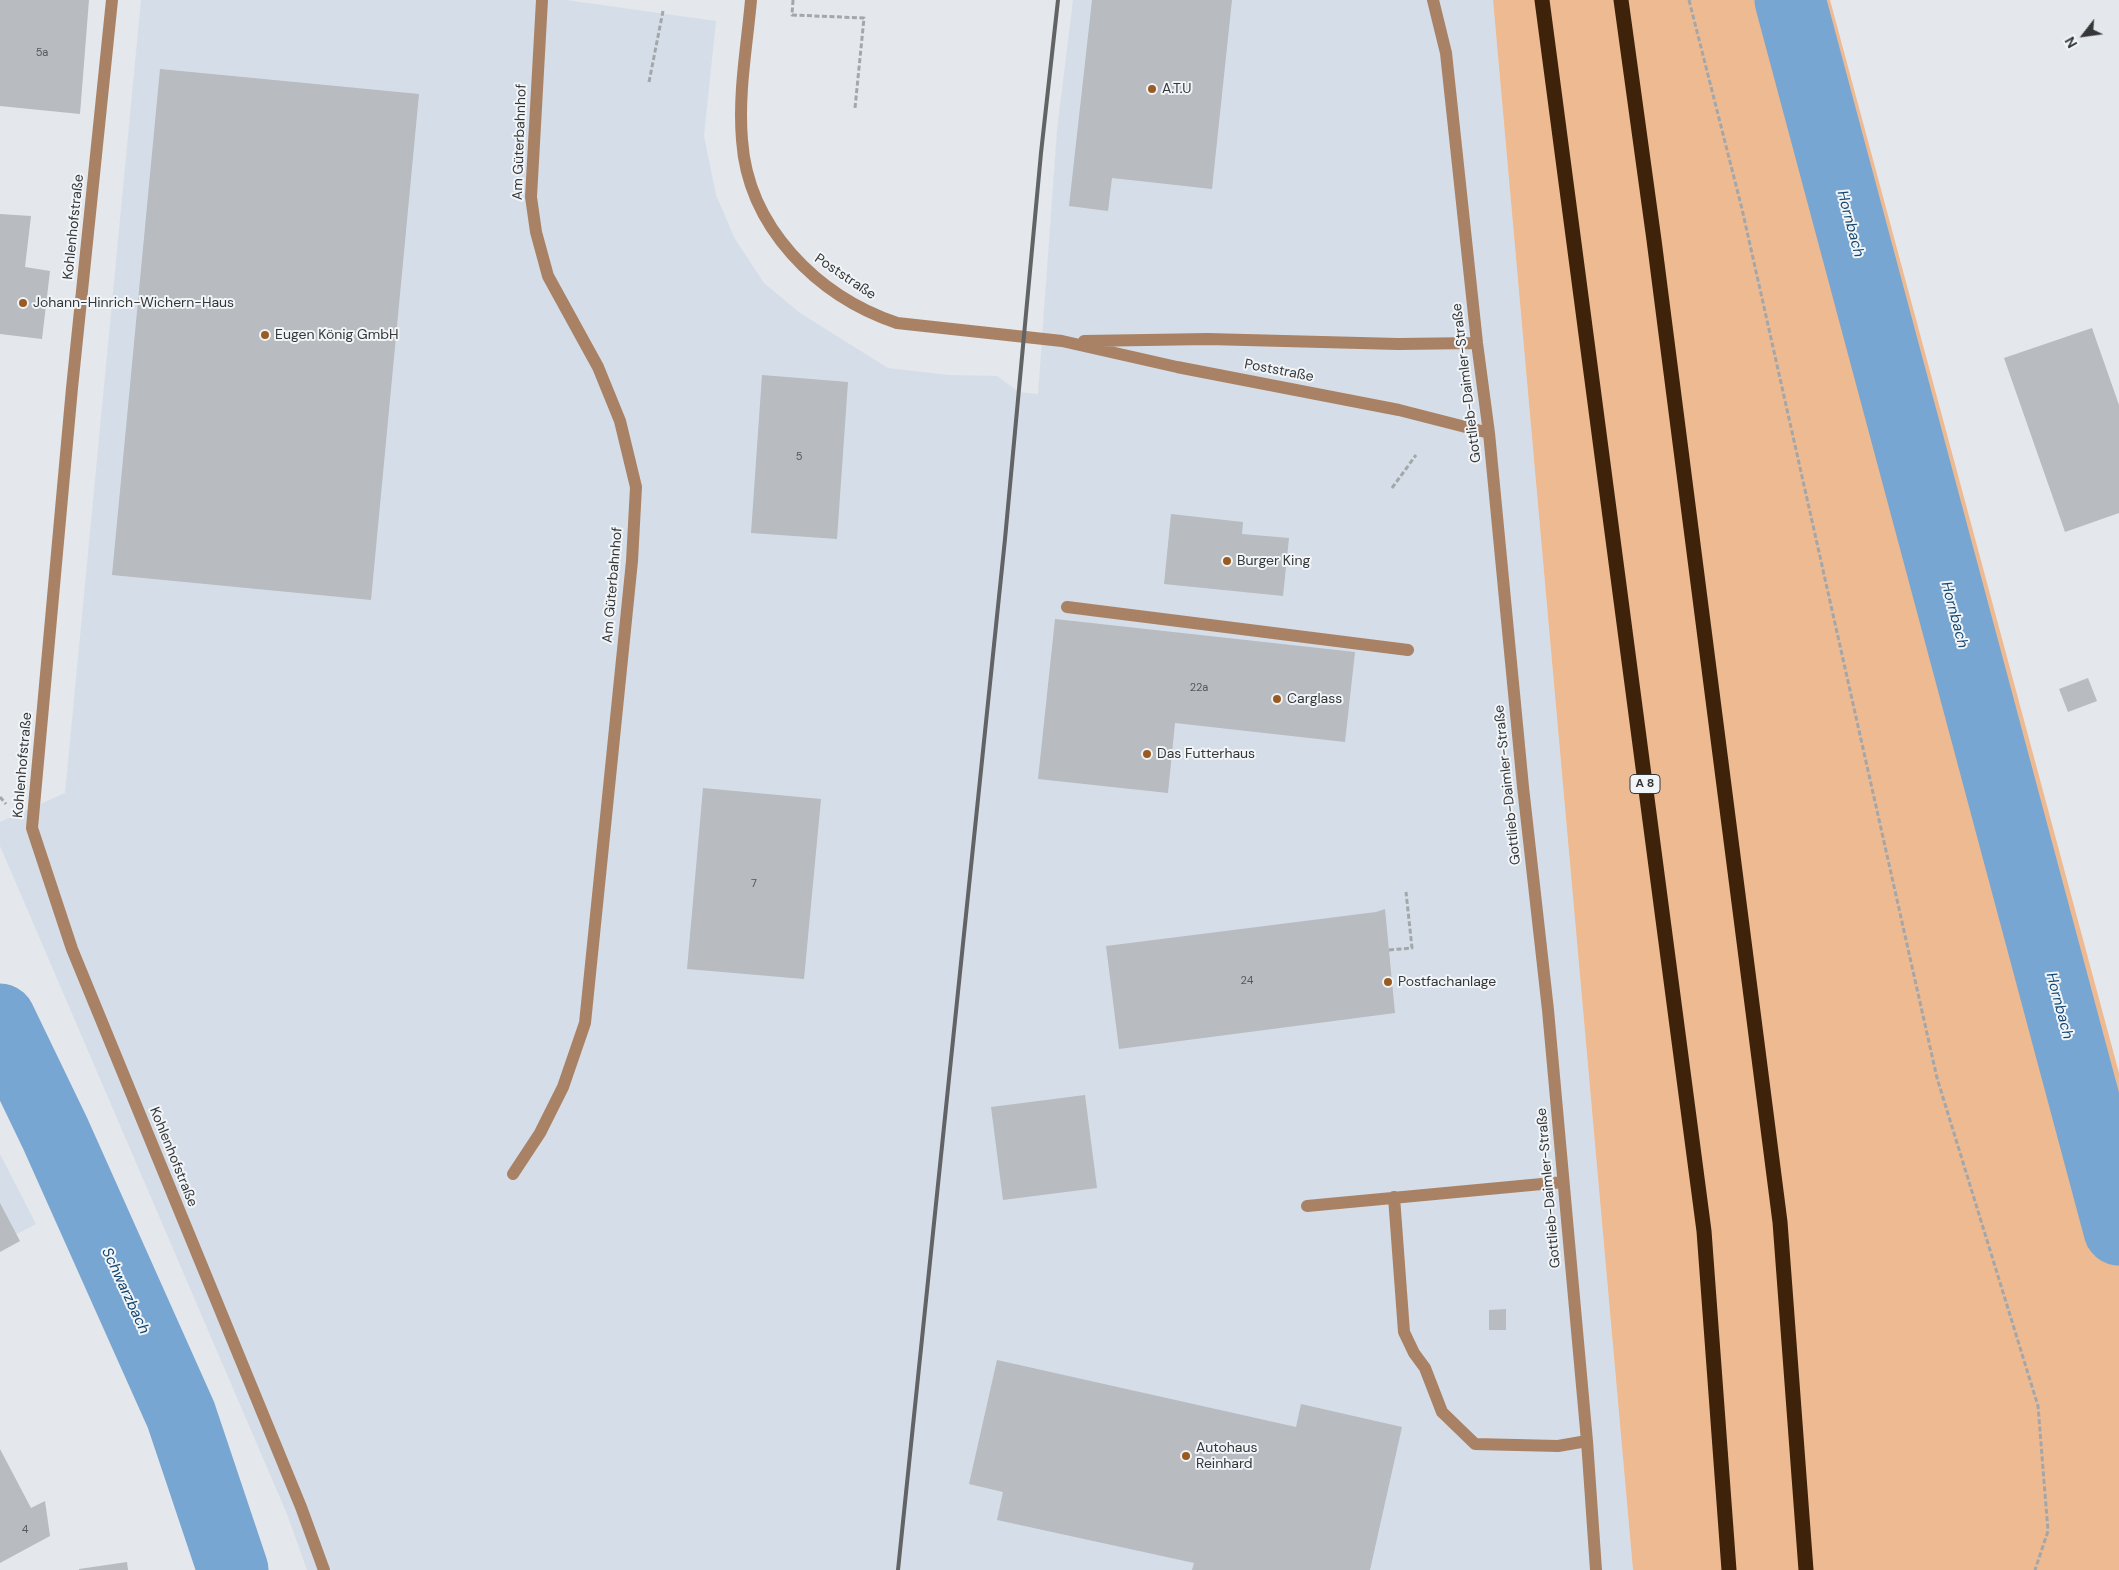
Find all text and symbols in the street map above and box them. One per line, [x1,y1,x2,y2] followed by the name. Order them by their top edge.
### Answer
[2059,10,2109,60] north arrow
[2061,34,2081,51] text: N
[36,46,48,60] house number: 5a
[1162,81,1191,97] place label: A.T.U
[1146,83,1158,95] marker: A.T.U
[510,84,530,200] street label: Am Güterbahnhof
[60,173,88,281] street label: Kohlenhofstraße
[1832,189,1868,259] water label: Hornbach
[811,250,879,304] street label: Poststraße
[33,295,234,311] place label: Johann-Hinrich-Wichern-Haus
[17,297,29,309] marker: Johann-Hinrich-Wichern-Haus
[1449,302,1485,464] street label: Gottlieb-Daimler-Straße
[275,327,399,343] place label: Eugen König GmbH
[259,329,271,341] marker: Eugen König GmbH
[1243,356,1315,386] street label: Poststraße
[796,450,802,464] house number: 5
[600,526,626,644] street label: Am Güterbahnhof
[1237,553,1310,569] place label: Burger King
[1221,555,1233,567] marker: Burger King
[1936,580,1972,650] water label: Hornbach
[1190,681,1208,695] house number: 22a
[1287,691,1342,707] place label: Carglass
[1271,693,1283,705] marker: Carglass
[1491,704,1525,866] street label: Gottlieb-Daimler-Straße
[10,711,36,819] street label: Kohlenhofstraße
[1157,746,1255,762] place label: Das Futterhaus
[1141,748,1153,760] marker: Das Futterhaus
[1630,774,1660,794] road number: A 8
[751,877,757,891] house number: 7
[2041,971,2077,1041] water label: Hornbach
[1241,974,1253,988] house number: 24
[1398,974,1496,990] place label: Postfachanlage
[1382,976,1394,988] marker: Postfachanlage
[145,1105,201,1209] street label: Kohlenhofstraße
[1534,1107,1564,1269] street label: Gottlieb-Daimler-Straße
[97,1245,153,1337] water label: Schwarzbach
[1196,1440,1257,1472] place label: Autohaus Reinhard
[1180,1450,1192,1462] marker: Autohaus Reinhard
[22,1523,28,1537] house number: 4

